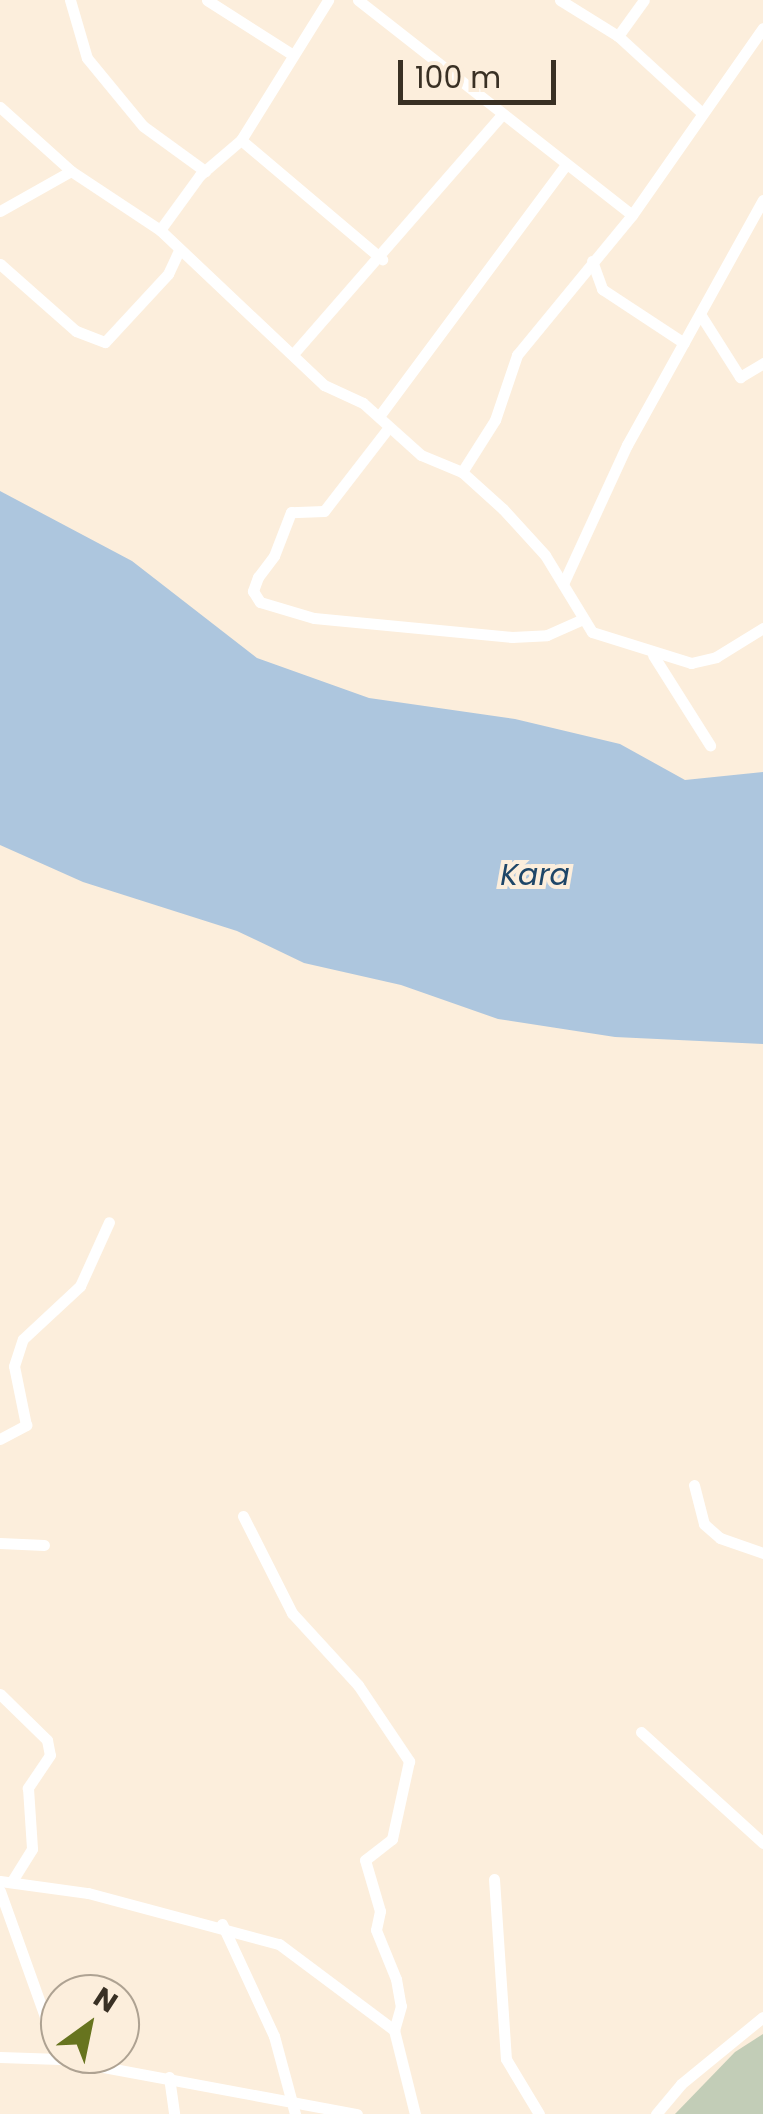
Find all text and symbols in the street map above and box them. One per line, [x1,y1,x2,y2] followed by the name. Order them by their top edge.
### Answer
[403,40,560,102] scale bar
[415,56,501,99] text: 100 m
[500,857,570,893] water label: Kara
[40,1974,140,2074] north arrow
[86,1978,125,2022] text: N

